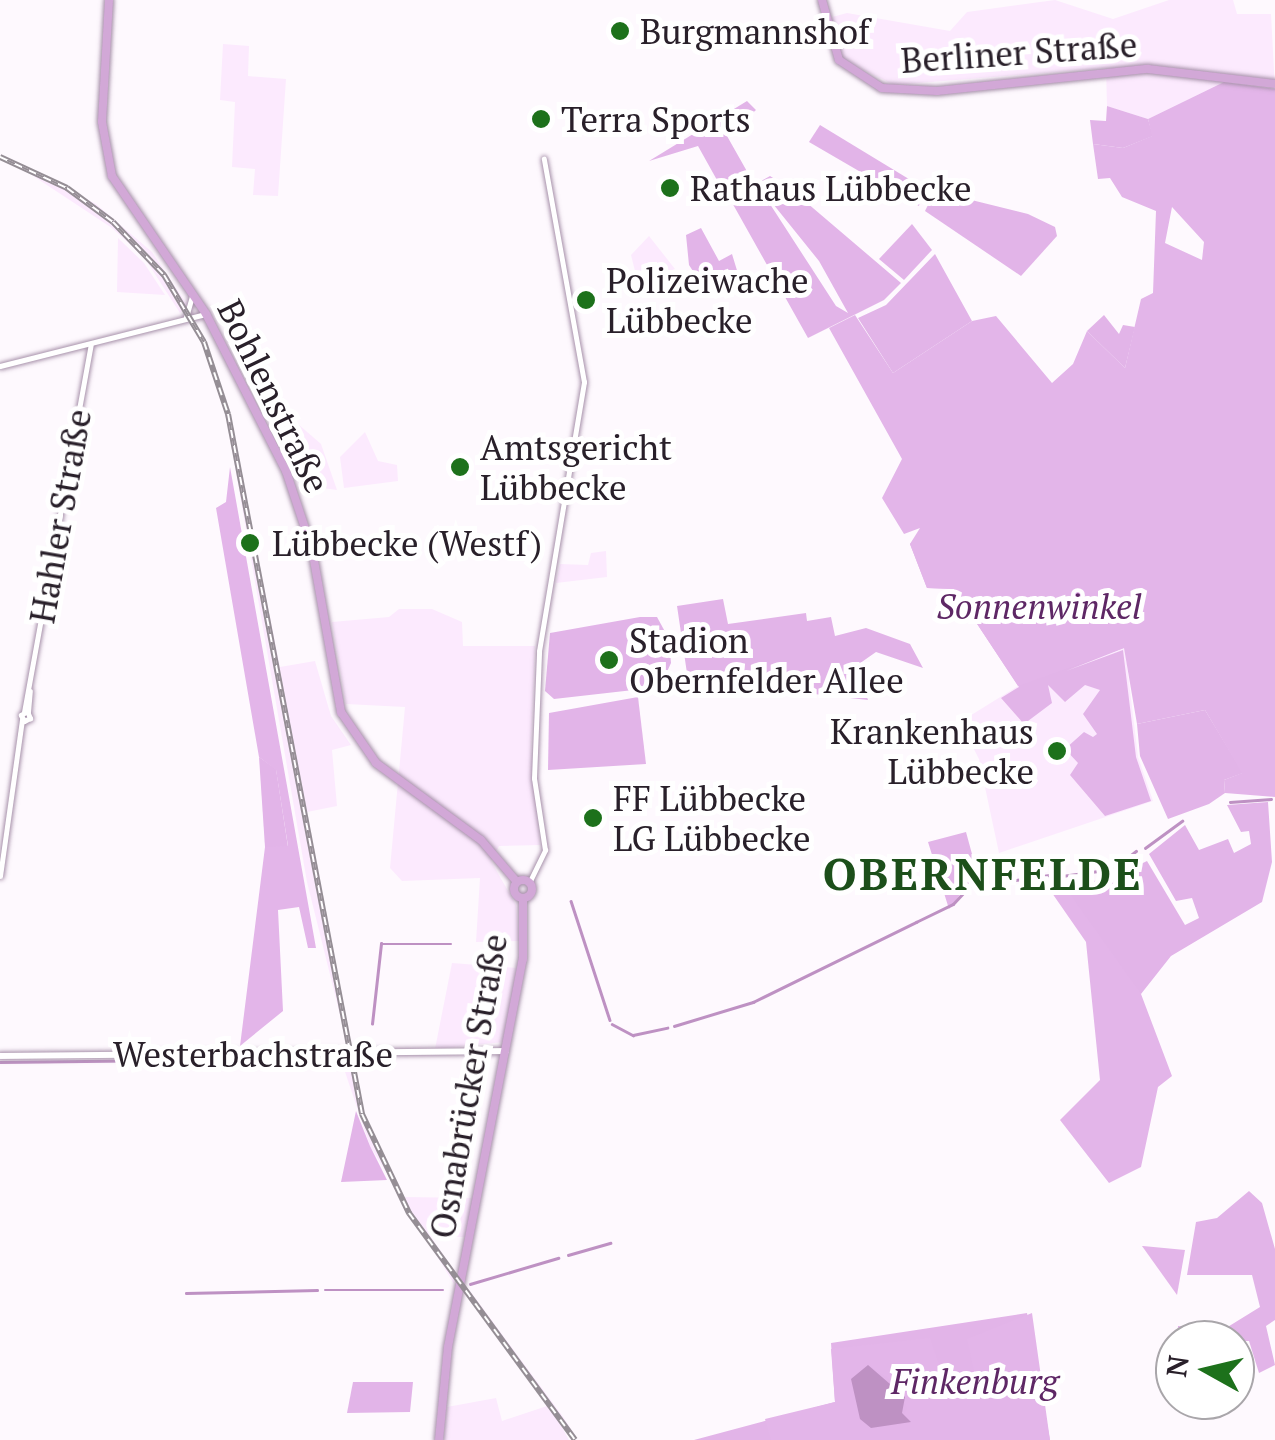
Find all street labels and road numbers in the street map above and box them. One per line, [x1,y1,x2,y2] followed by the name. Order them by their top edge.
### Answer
[899,23,1139,81] street label: Berliner Straße
[209,293,339,499] street label: Bohlenstraße
[21,406,99,626] street label: Hahler Straße
[421,930,515,1242] street label: Osnabrücker Straße
[113,1033,393,1075] street label: Westerbachstraße

